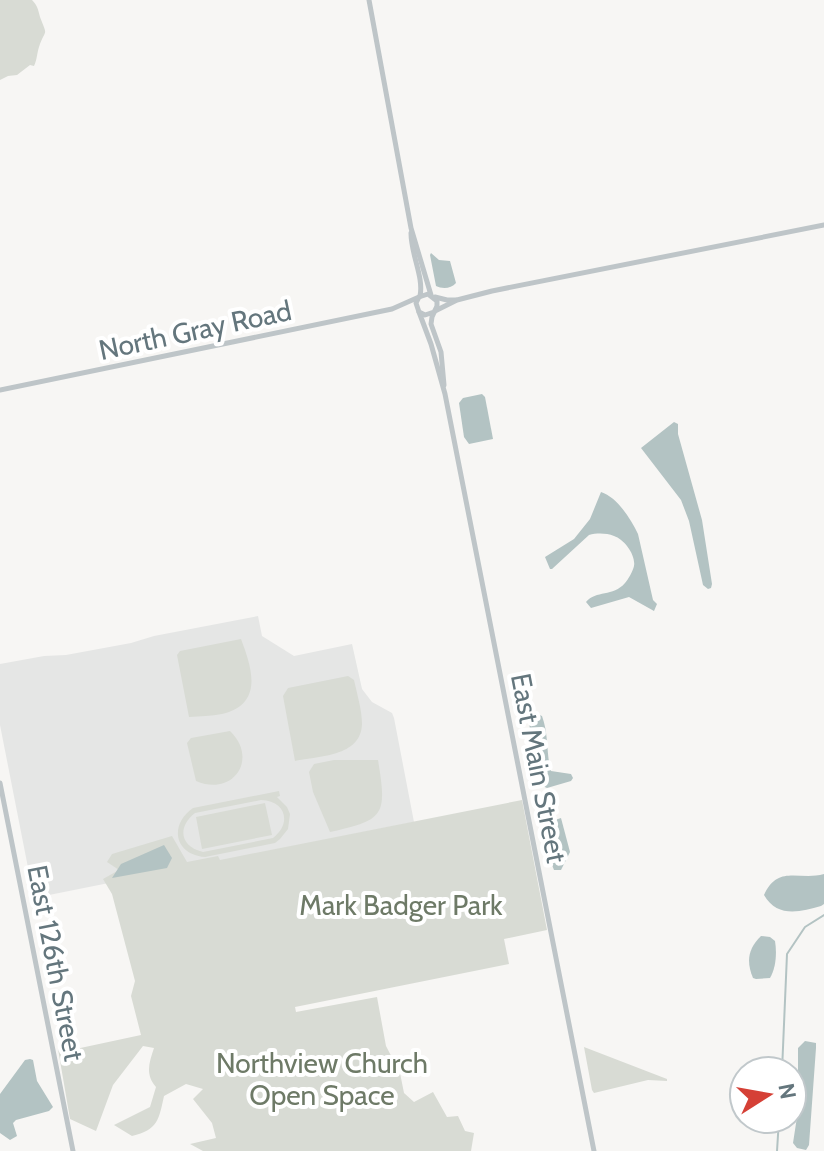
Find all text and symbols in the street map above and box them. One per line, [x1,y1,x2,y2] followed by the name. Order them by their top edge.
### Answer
[96,293,294,367] street label: North Gray Road
[504,670,574,866] street label: East Main Street
[20,862,92,1064] street label: East 126th Street
[299,888,503,922] park label: Mark Badger Park
[216,1046,428,1112] park label: Northview Church Open Space
[728,1055,808,1135] north arrow
[772,1081,802,1101] text: N

